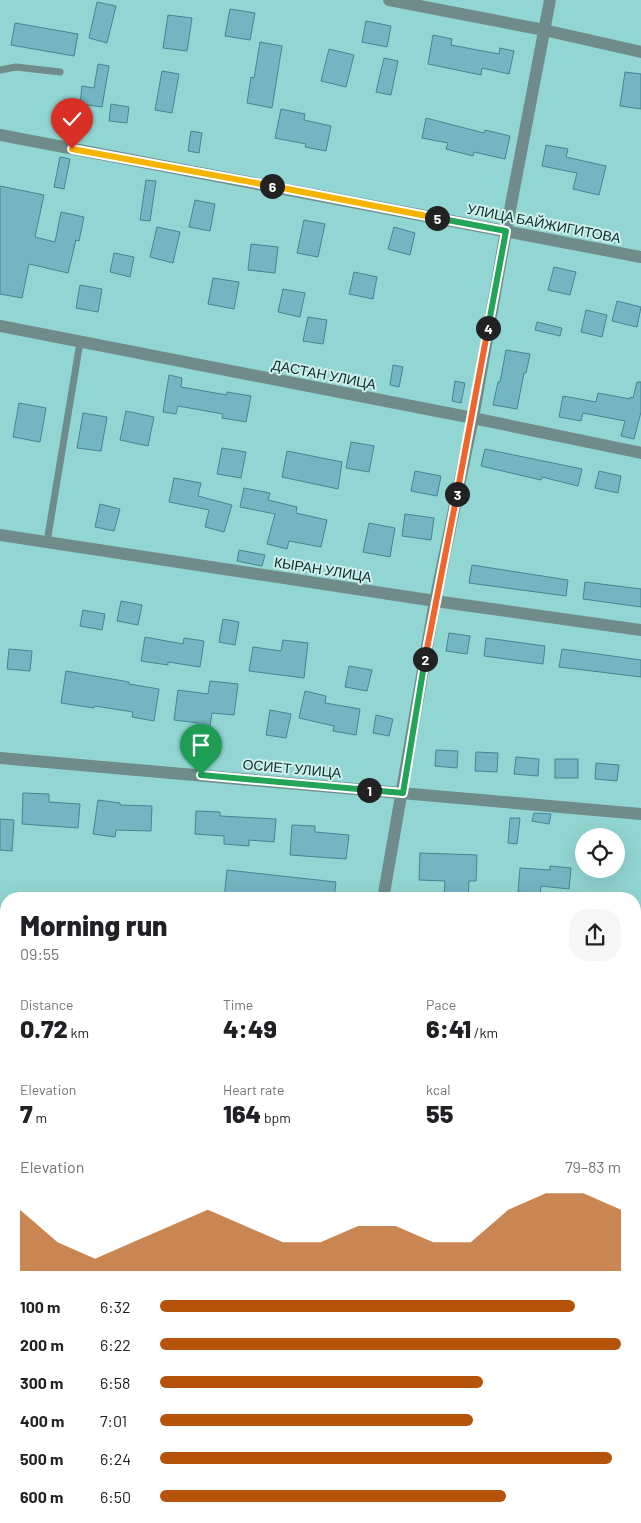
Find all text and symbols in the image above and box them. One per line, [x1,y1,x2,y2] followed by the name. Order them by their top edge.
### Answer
[51,98,93,149] pin
[58,105,86,133] icon: check
[260,174,284,198] pin: 6
[269,178,276,195] text: 6
[466,200,623,246] street label: УЛИЦА БАЙЖИГИТОВА
[424,206,450,230] pin: 5
[434,210,441,227] text: 5
[476,316,500,340] pin: 4
[484,320,493,337] text: 4
[270,356,378,393] street label: ДАСТАН УЛИЦА
[444,482,470,506] pin: 3
[454,486,461,503] text: 3
[273,553,374,585] street label: КЫРАН УЛИЦА
[412,646,438,672] pin: 2
[422,651,429,668] text: 2
[180,724,222,775] pin
[187,731,215,759] icon: arrive
[242,755,343,781] street label: ОСИЕТ УЛИЦА
[356,778,382,802] pin: 1
[367,782,372,799] text: 1
[575,828,625,878] map controls
[575,828,625,878] button: locate
[20,908,168,942] text: Morning run
[569,909,621,961] button: share
[20,944,59,963] text: 09:55
[20,996,73,1013] text: Distance
[223,996,253,1013] text: Time
[426,996,456,1013] text: Pace
[20,1013,68,1043] text: 0.72
[223,1013,277,1043] text: 4:49
[426,1013,471,1043] text: 6:41
[68,1024,89,1041] text: km
[471,1024,498,1041] text: /km
[20,1081,76,1098] text: Elevation
[223,1081,284,1098] text: Heart rate
[426,1081,450,1098] text: kcal
[20,1098,33,1128] text: 7
[223,1098,261,1128] text: 164
[426,1098,453,1128] text: 55
[33,1109,47,1126] text: m
[261,1109,291,1126] text: bpm
[20,1157,84,1176] text: Elevation
[565,1157,621,1176] text: 79–83 m
[20,1297,60,1316] text: 100 m
[100,1297,130,1316] text: 6:32
[20,1335,64,1354] text: 200 m
[100,1335,131,1354] text: 6:22
[20,1373,63,1392] text: 300 m
[100,1373,130,1392] text: 6:58
[20,1411,64,1430] text: 400 m
[100,1411,127,1430] text: 7:01
[20,1449,63,1468] text: 500 m
[100,1449,131,1468] text: 6:24
[20,1487,63,1506] text: 600 m
[100,1487,131,1506] text: 6:50

